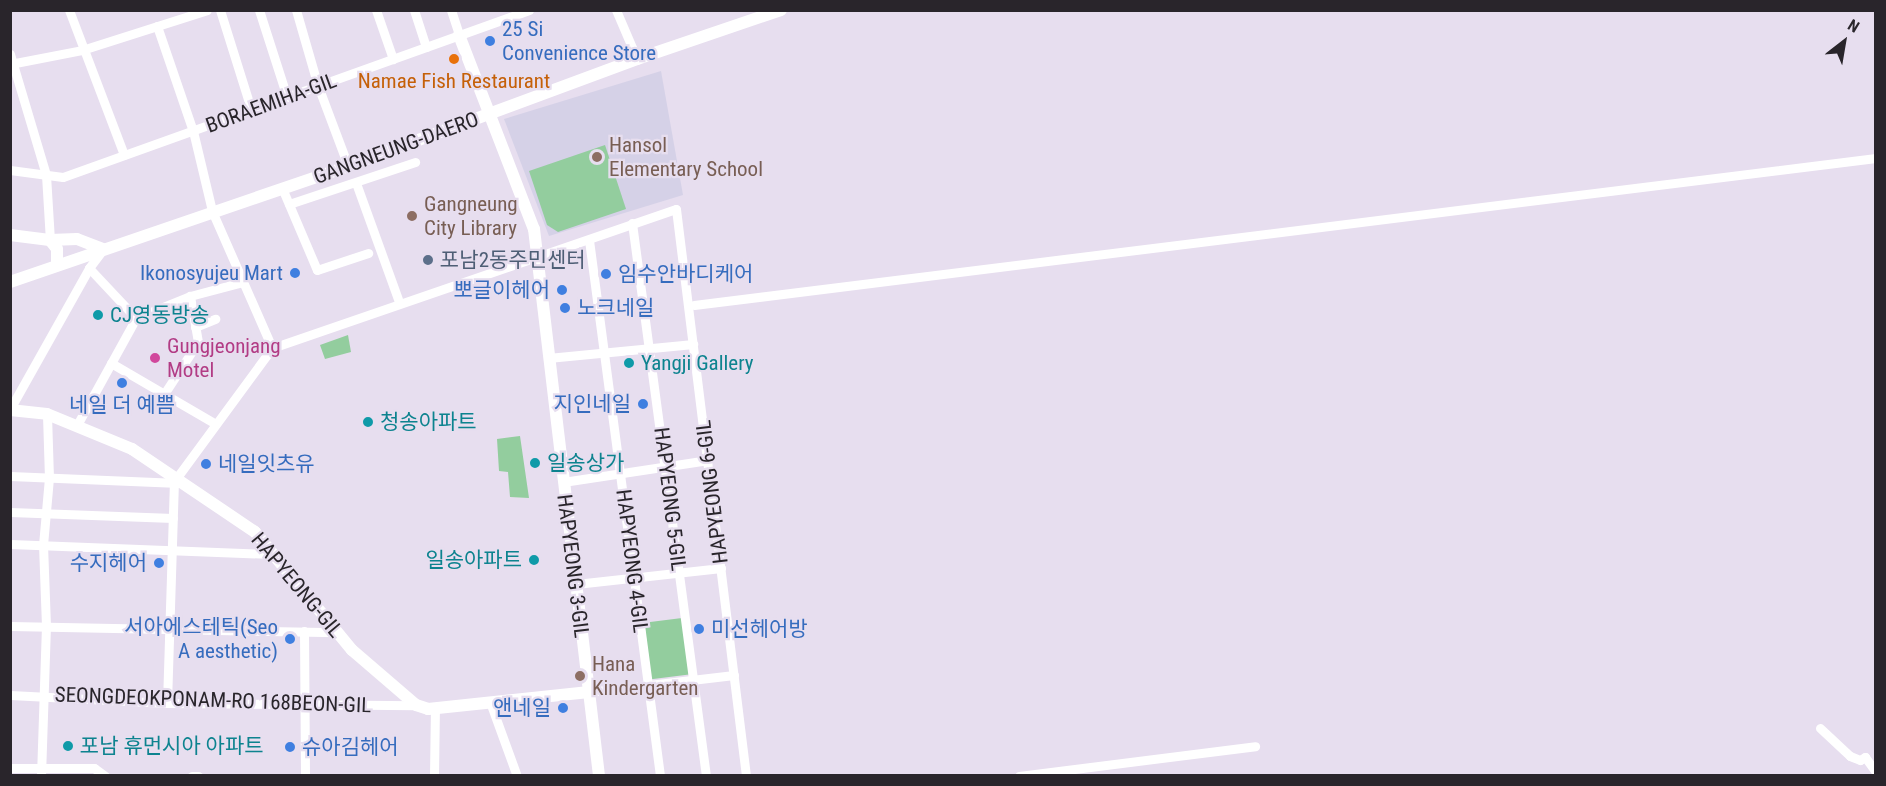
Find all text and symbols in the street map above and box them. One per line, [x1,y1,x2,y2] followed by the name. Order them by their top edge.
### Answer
[1814,12,1874,72] north arrow
[1844,15,1863,37] text: N
[502,16,656,66] place label: 25 Si Convenience Store
[483,34,497,48] marker: 25 Si Convenience Store
[447,52,461,66] marker: Namae Fish Restaurant
[202,68,340,138] street label: BORAEMIHA-GIL
[358,68,550,94] place label: Namae Fish Restaurant
[310,106,482,190] street label: GANGNEUNG-DAERO
[609,132,763,182] place label: Hansol Elementary School
[590,150,604,164] marker: Hansol Elementary School
[424,191,518,241] place label: Gangneung City Library
[405,209,419,223] marker: Gangneung City Library
[440,247,586,273] place label: 포남2동주민센터
[421,253,435,267] marker: 포남2동주민센터
[140,260,283,286] place label: Ikonosyujeu Mart
[618,261,753,287] place label: 임수안바디케어
[288,266,302,280] marker: Ikonosyujeu Mart
[599,267,613,281] marker: 임수안바디케어
[453,277,550,303] place label: 뽀글이헤어
[555,283,569,297] marker: 뽀글이헤어
[577,295,654,321] place label: 노크네일
[558,301,572,315] marker: 노크네일
[110,302,209,328] place label: CJ영동방송
[91,308,105,322] marker: CJ영동방송
[167,333,281,383] place label: Gungjeonjang Motel
[641,350,753,376] place label: Yangji Gallery
[148,351,162,365] marker: Gungjeonjang Motel
[622,356,636,370] marker: Yangji Gallery
[115,376,129,390] marker: 네일 더 예쁨
[554,391,631,417] place label: 지인네일
[69,392,175,418] place label: 네일 더 예쁨
[636,397,650,411] marker: 지인네일
[380,409,477,435] place label: 청송아파트
[361,415,375,429] marker: 청송아파트
[691,419,733,565] street label: HAPYEONG 6-GIL
[649,426,691,572] street label: HAPYEONG 5-GIL
[547,450,624,476] place label: 일송상가
[218,451,315,477] place label: 네일잇츠유
[528,456,542,470] marker: 일송상가
[199,457,213,471] marker: 네일잇츠유
[611,488,653,634] street label: HAPYEONG 4-GIL
[552,493,594,639] street label: HAPYEONG 3-GIL
[246,527,348,643] street label: HAPYEONG-GIL
[425,547,522,573] place label: 일송아파트
[70,550,147,576] place label: 수지헤어
[527,553,541,567] marker: 일송아파트
[152,556,166,570] marker: 수지헤어
[124,614,278,664] place label: 서아에스테틱(Seo A aesthetic)
[711,616,808,642] place label: 미선헤어방
[692,622,706,636] marker: 미선헤어방
[283,632,297,646] marker: 서아에스테틱(Seo A aesthetic)
[592,651,698,701] place label: Hana Kindergarten
[573,669,587,683] marker: Hana Kindergarten
[54,682,372,718] street label: SEONGDEOKPONAM-RO 168BEON-GIL
[493,695,551,721] place label: 앤네일
[556,701,570,715] marker: 앤네일
[80,733,264,759] place label: 포남 휴먼시아 아파트
[302,734,399,760] place label: 슈아김헤어
[61,739,75,753] marker: 포남 휴먼시아 아파트
[283,740,297,754] marker: 슈아김헤어

